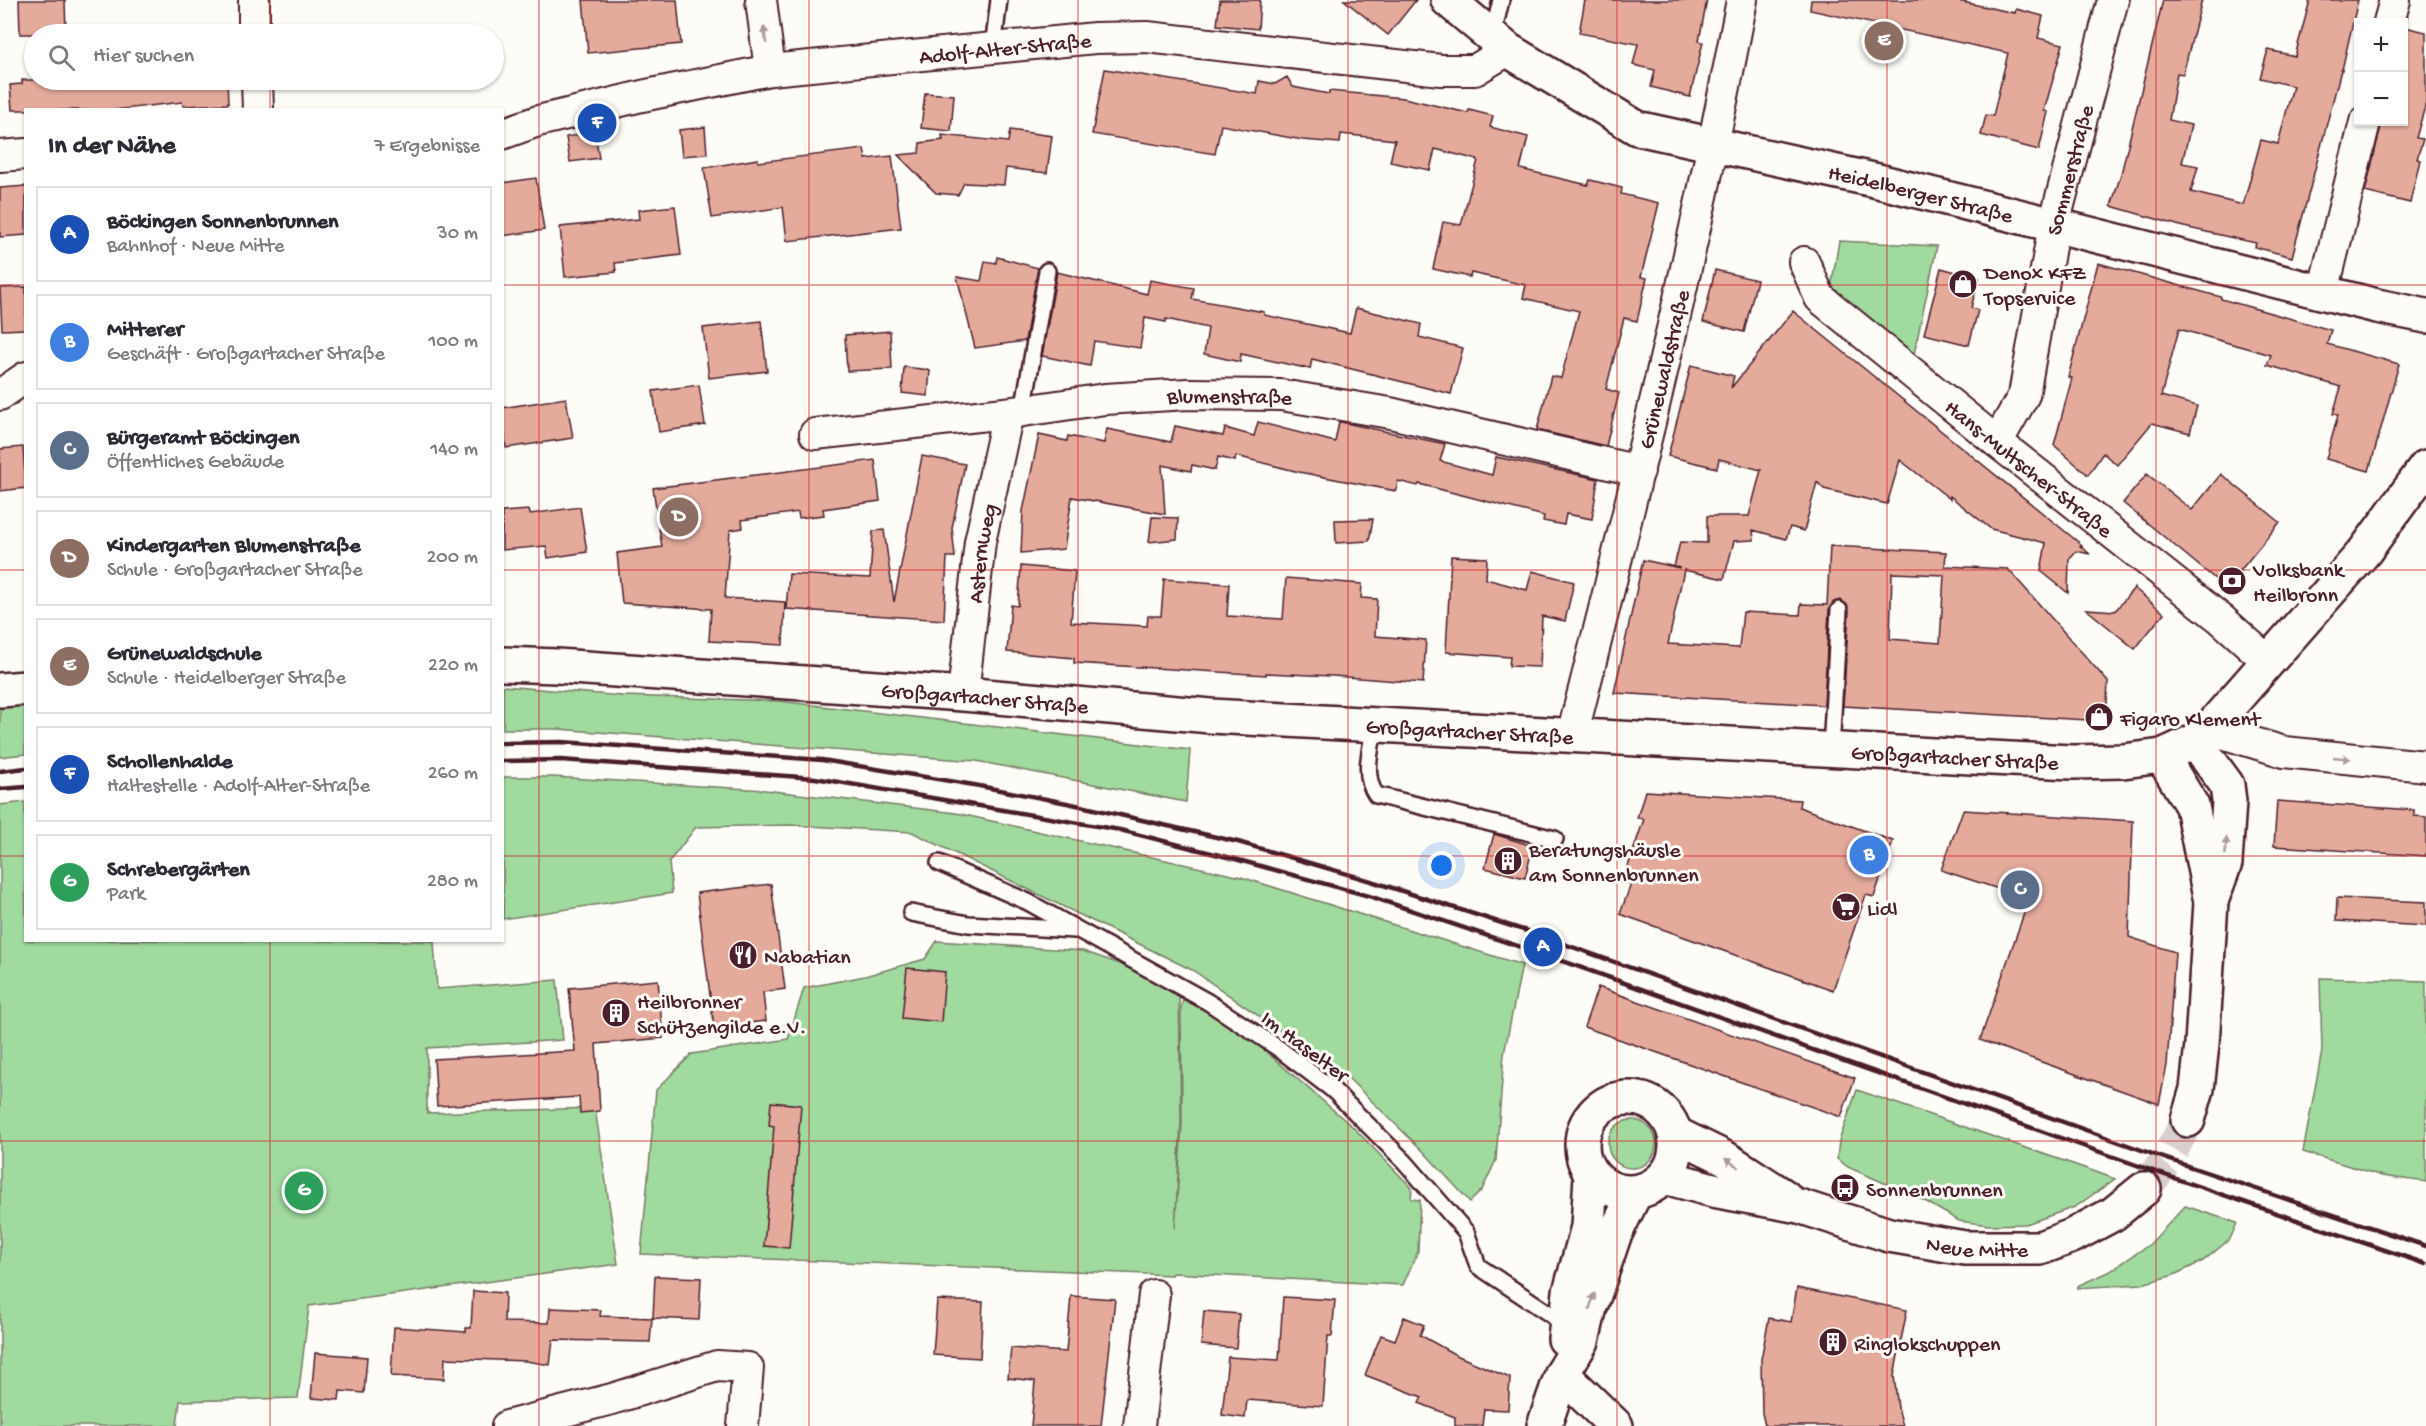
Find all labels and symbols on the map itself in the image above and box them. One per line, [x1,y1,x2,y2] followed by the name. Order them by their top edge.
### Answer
[1864,18,1904,63] pin: E
[761,26,770,45] one-way arrow
[918,29,1093,72] street label: Adolf-Alter-Straße
[578,100,616,146] pin: F
[2043,102,2102,238] street label: Sommerstraße
[1825,161,2016,231] street label: Heidelberger Straße
[1982,262,2087,313] place label: Denox KFZ Topservice
[1947,268,1979,300] shop icon: Denox KFZ Topservice
[1635,287,1698,452] street label: Grünewaldstraße
[1165,385,1295,414] street label: Blumenstraße
[1938,396,2117,546] street label: Hans-Multscher-Straße
[660,494,698,540] pin: D
[964,502,1005,605] street label: Asternweg
[2252,559,2346,610] place label: Volksbank Heilbronn
[2216,565,2248,597] bank icon: Volksbank Heilbronn
[880,679,1090,722] street label: Großgartacher Straße
[2083,701,2115,733] shop icon: Figaro Klement
[2119,708,2262,734] place label: Figaro Klement
[1365,715,1575,753] street label: Großgartacher Straße
[1850,742,2060,778] street label: Großgartacher Straße
[2333,753,2352,763] one-way arrow
[1850,832,1888,878] pin: B
[2221,837,2231,856] one-way arrow
[1528,839,1699,890] place label: Beratungshäusle am Sonnenbrunnen
[1492,845,1524,877] building icon: Beratungshäusle am Sonnenbrunnen
[1427,851,1456,880] your location
[2000,868,2040,912] pin: C
[1830,891,1862,923] supermarket icon: Lidl
[1867,898,1898,924] place label: Lidl
[1524,924,1562,970] pin: A
[727,939,759,971] restaurant icon: Nabatian
[764,946,851,972] place label: Nabatian
[637,991,806,1042] place label: Heilbronner Schützengilde e.V.
[600,997,632,1029] building icon: Heilbronner Schützengilde e.V.
[1255,1007,1354,1091] street label: Im Haselter
[1724,1158,1740,1169] one-way arrow
[284,1168,324,1214] pin: G
[1829,1172,1861,1204] bus stop icon: Sonnenbrunnen
[1866,1179,2003,1205] place label: Sonnenbrunnen
[1924,1233,2029,1265] street label: Neue Mitte
[1588,1292,1598,1310] one-way arrow
[1817,1326,1849,1358] building icon: Ringlokschuppen
[1854,1333,2001,1359] place label: Ringlokschuppen

